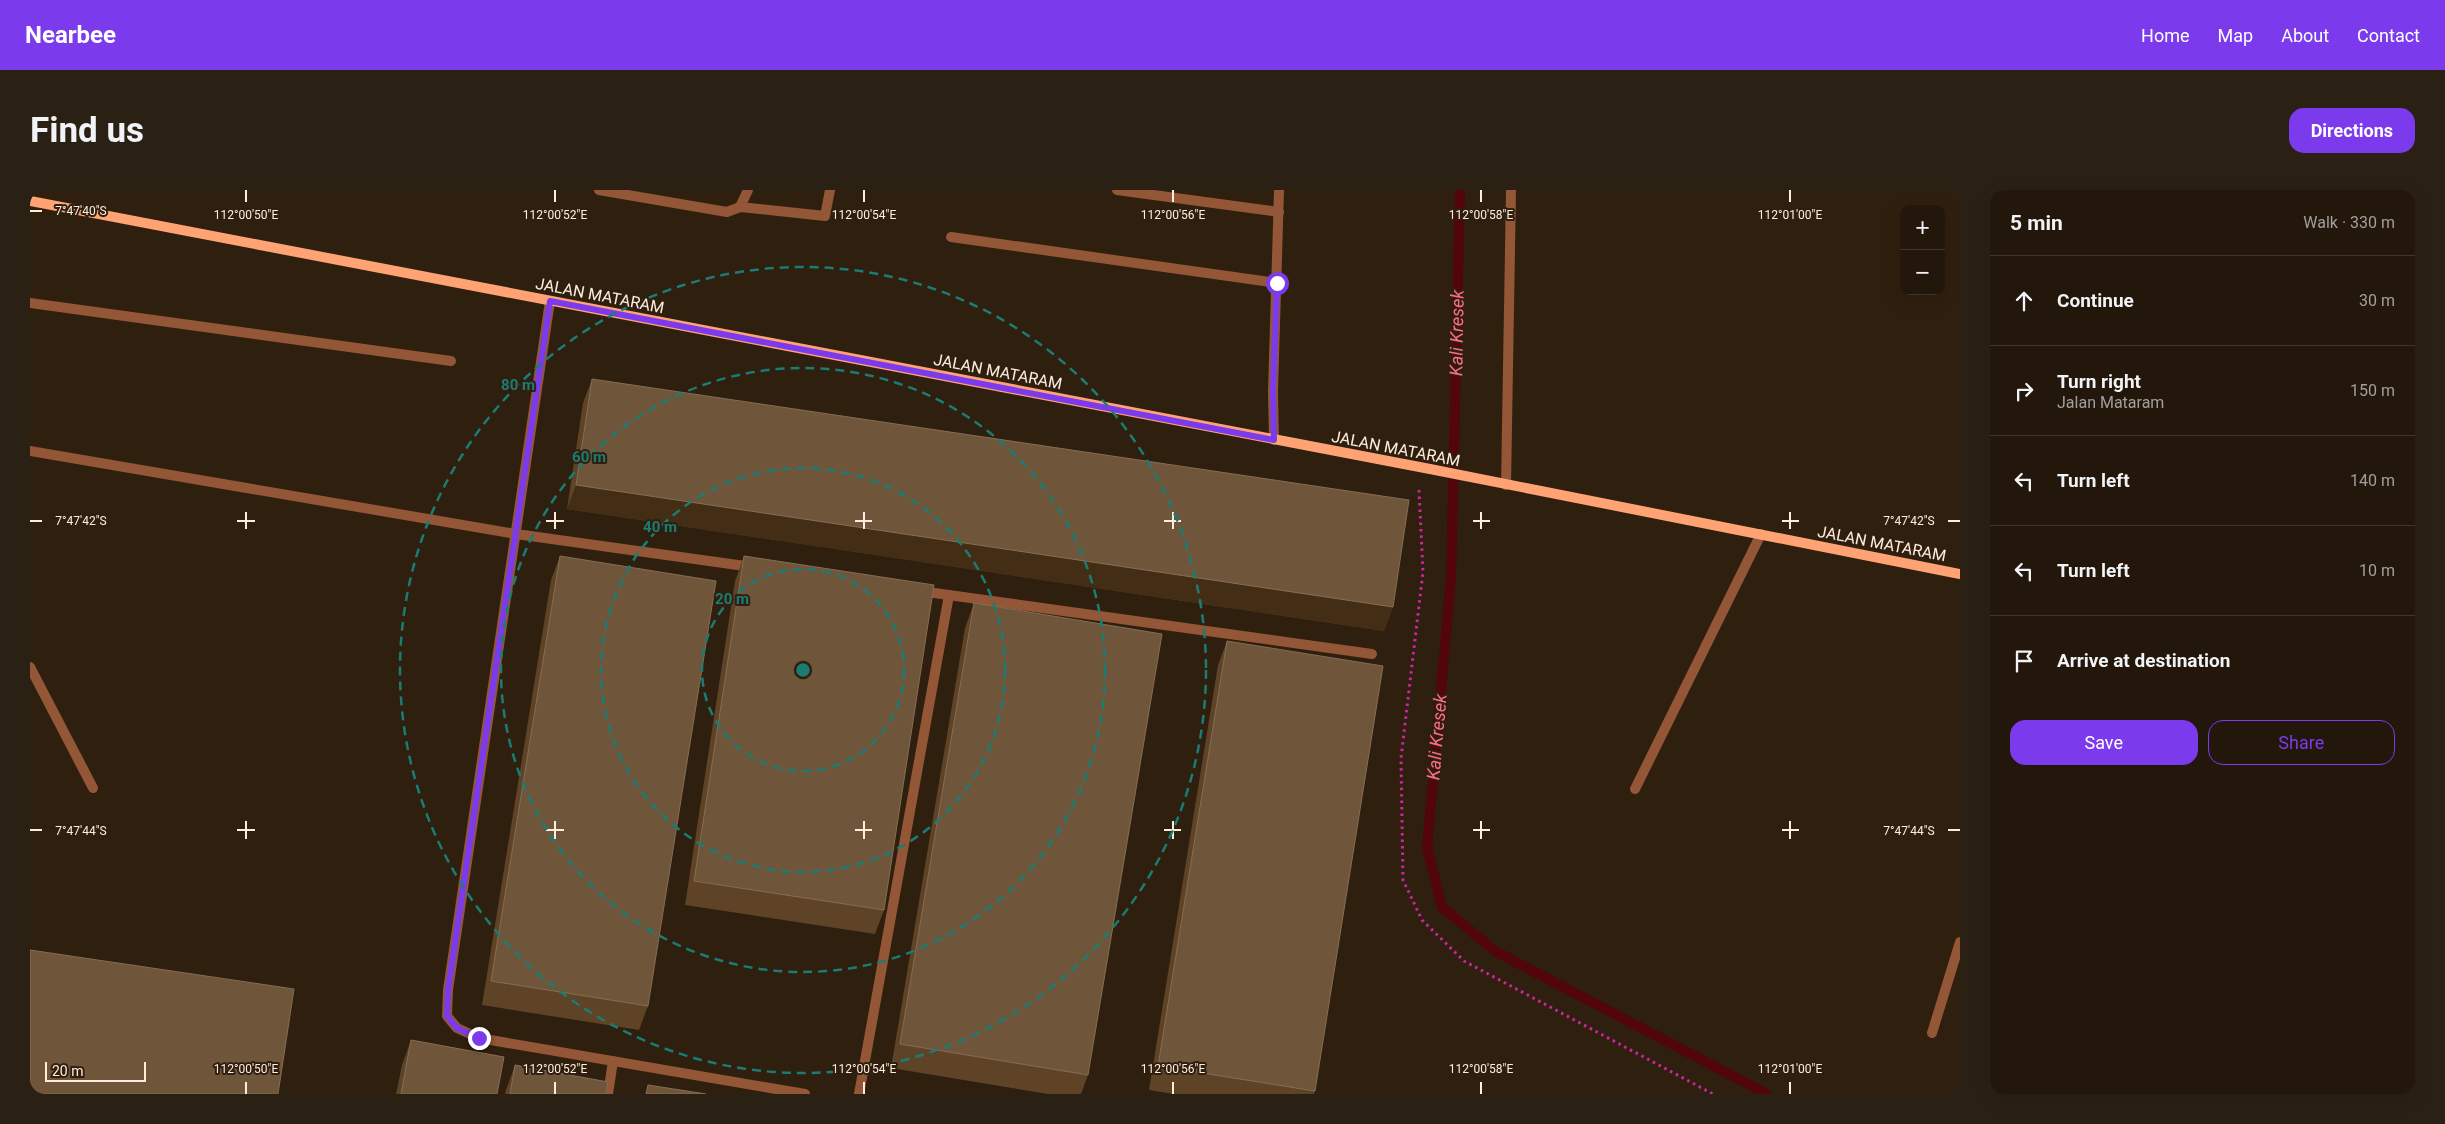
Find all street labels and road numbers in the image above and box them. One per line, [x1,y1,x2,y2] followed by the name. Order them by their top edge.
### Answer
[534,274,666,317] street label: JALAN MATARAM
[932,350,1064,393] street label: JALAN MATARAM
[1330,427,1462,470] street label: JALAN MATARAM
[1816,522,1948,565] street label: JALAN MATARAM

